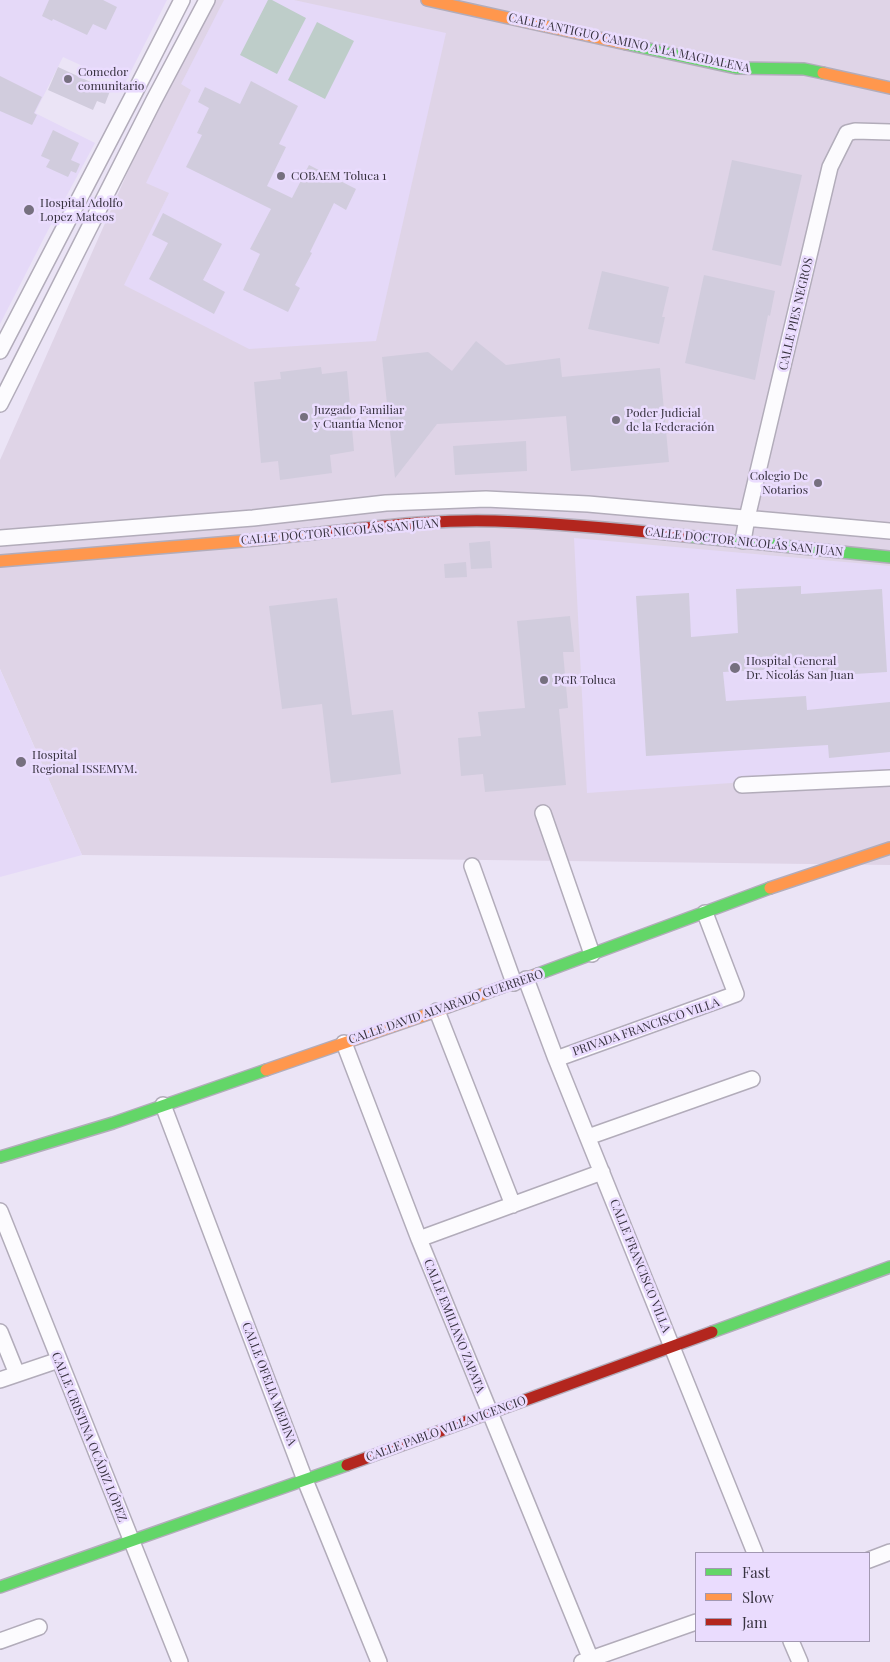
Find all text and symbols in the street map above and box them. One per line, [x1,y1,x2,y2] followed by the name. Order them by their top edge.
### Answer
[507,10,751,76] street label: CALLE ANTIGUO CAMINO A LA MAGDALENA
[78,65,144,93] place label: Comedor comunitario
[62,73,74,85] marker: Comedor comunitario
[291,169,387,183] place label: COBAEM Toluca 1
[275,170,287,182] marker: COBAEM Toluca 1
[40,196,123,224] place label: Hospital Adolfo Lopez Mateos
[22,203,36,217] marker: Hospital Adolfo Lopez Mateos
[776,256,816,372] street label: CALLE PIES NEGROS
[314,403,404,431] place label: Juzgado Familiar y Cuantía Menor
[626,406,714,434] place label: Poder Judicial de la Federación
[298,411,310,423] marker: Juzgado Familiar y Cuantía Menor
[610,414,622,426] marker: Poder Judicial de la Federación
[750,469,808,497] place label: Colegio De Notarios
[812,477,824,489] marker: Colegio De Notarios
[240,516,440,548] street label: CALLE DOCTOR NICOLÁS SAN JUAN
[644,524,844,560] street label: CALLE DOCTOR NICOLÁS SAN JUAN
[746,654,854,682] place label: Hospital General Dr. Nicolás San Juan
[728,661,742,675] marker: Hospital General Dr. Nicolás San Juan
[554,673,616,687] place label: PGR Toluca
[538,674,550,686] marker: PGR Toluca
[32,748,137,776] place label: Hospital Regional ISSEMYM.
[14,755,28,769] marker: Hospital Regional ISSEMYM.
[347,967,545,1047] street label: CALLE DAVID ALVARADO GUERRERO
[571,995,721,1059] street label: PRIVADA FRANCISCO VILLA
[607,1197,673,1335] street label: CALLE FRANCISCO VILLA
[421,1257,487,1395] street label: CALLE EMILIANO ZAPATA
[239,1320,299,1448] street label: CALLE OFELIA MEDINA
[48,1350,130,1524] street label: CALLE CRISTINA OCÁDIZ LÓPEZ
[364,1393,528,1465] street label: CALLE PABLO VILLAVICENCIO
[695,1552,870,1642] legend
[742,1562,770,1582] text: Fast
[742,1587,774,1607] text: Slow
[742,1612,767,1632] text: Jam

